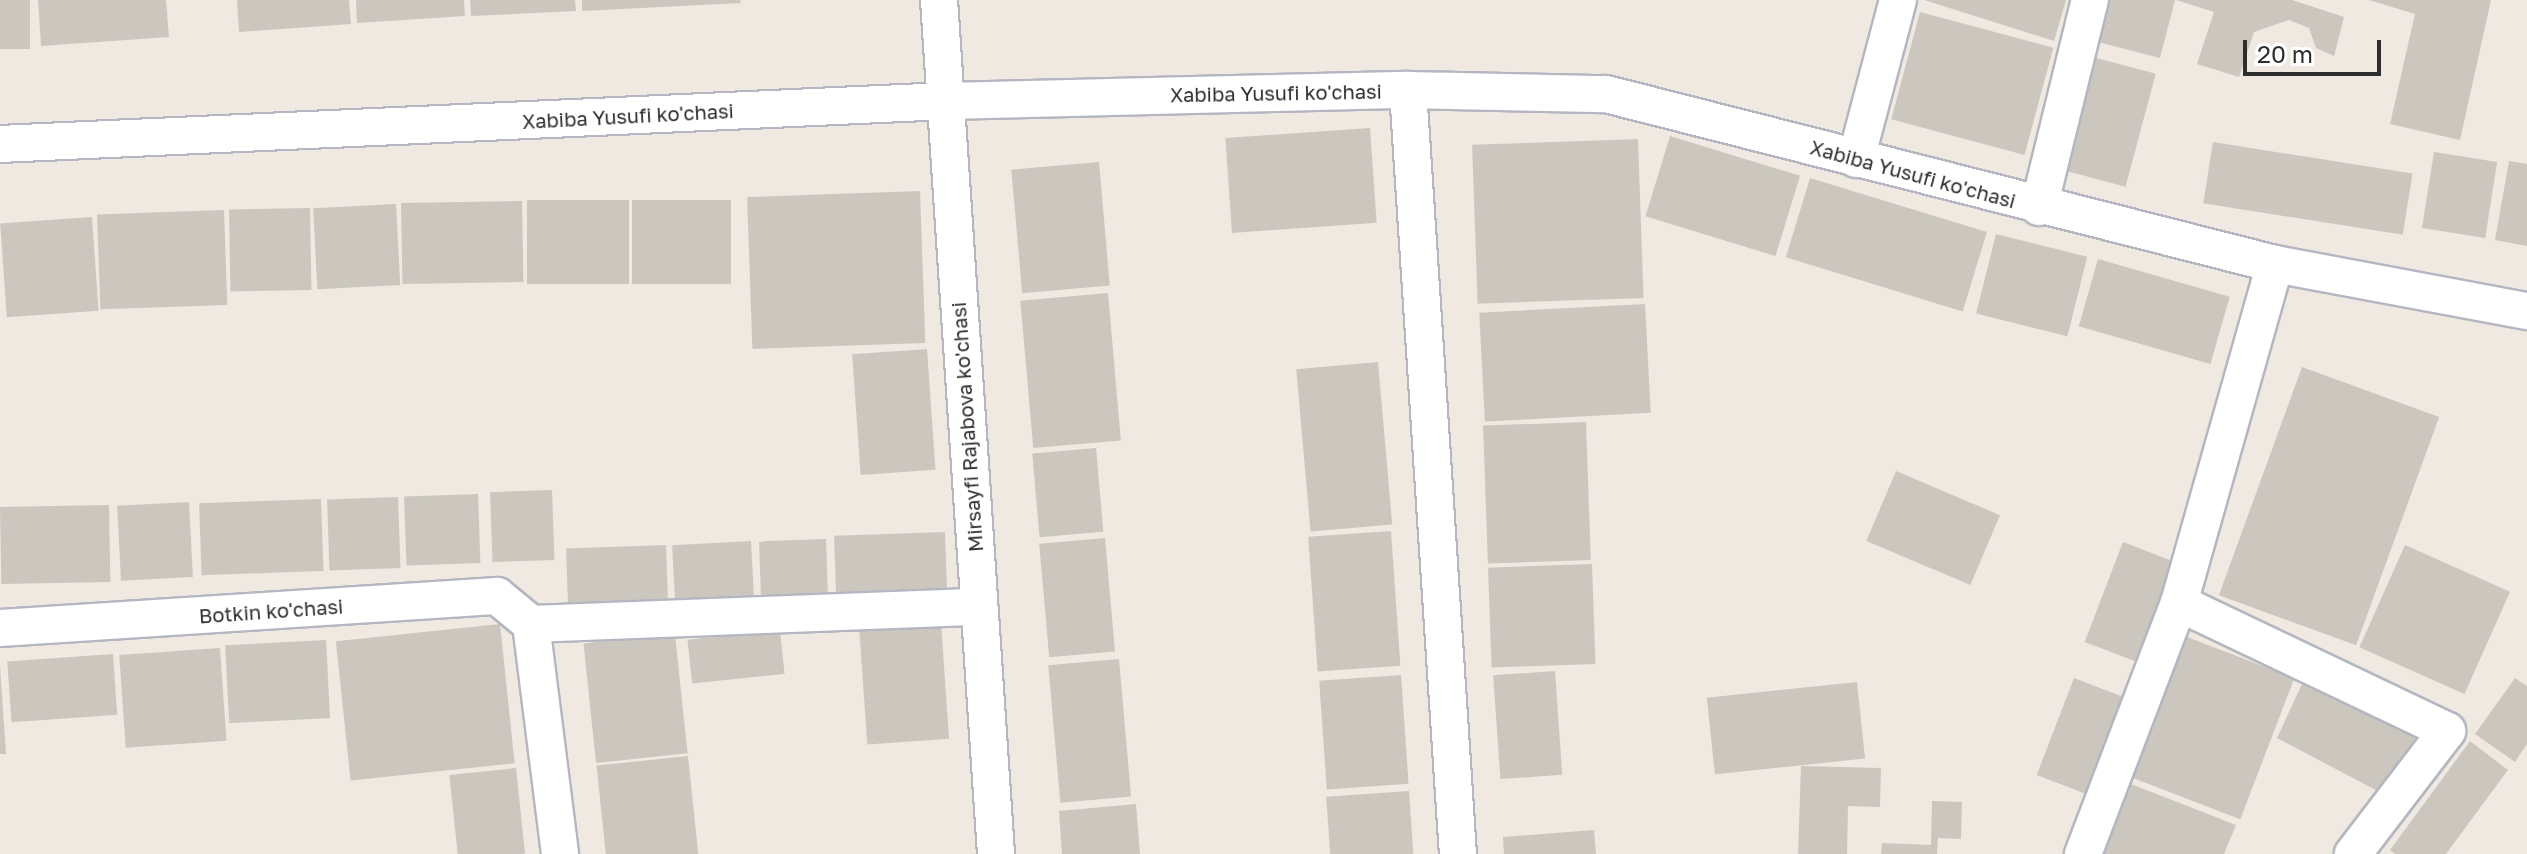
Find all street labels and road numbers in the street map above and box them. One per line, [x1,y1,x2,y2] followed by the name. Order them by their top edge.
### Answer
[1170,79,1382,107] street label: Xabiba Yusufi ko'chasi
[522,98,734,134] street label: Xabiba Yusufi ko'chasi
[1808,135,2018,213] street label: Xabiba Yusufi ko'chasi
[946,301,988,553] street label: Mirsayfi Rajabova ko'chasi
[198,594,344,628] street label: Botkin ko'chasi

